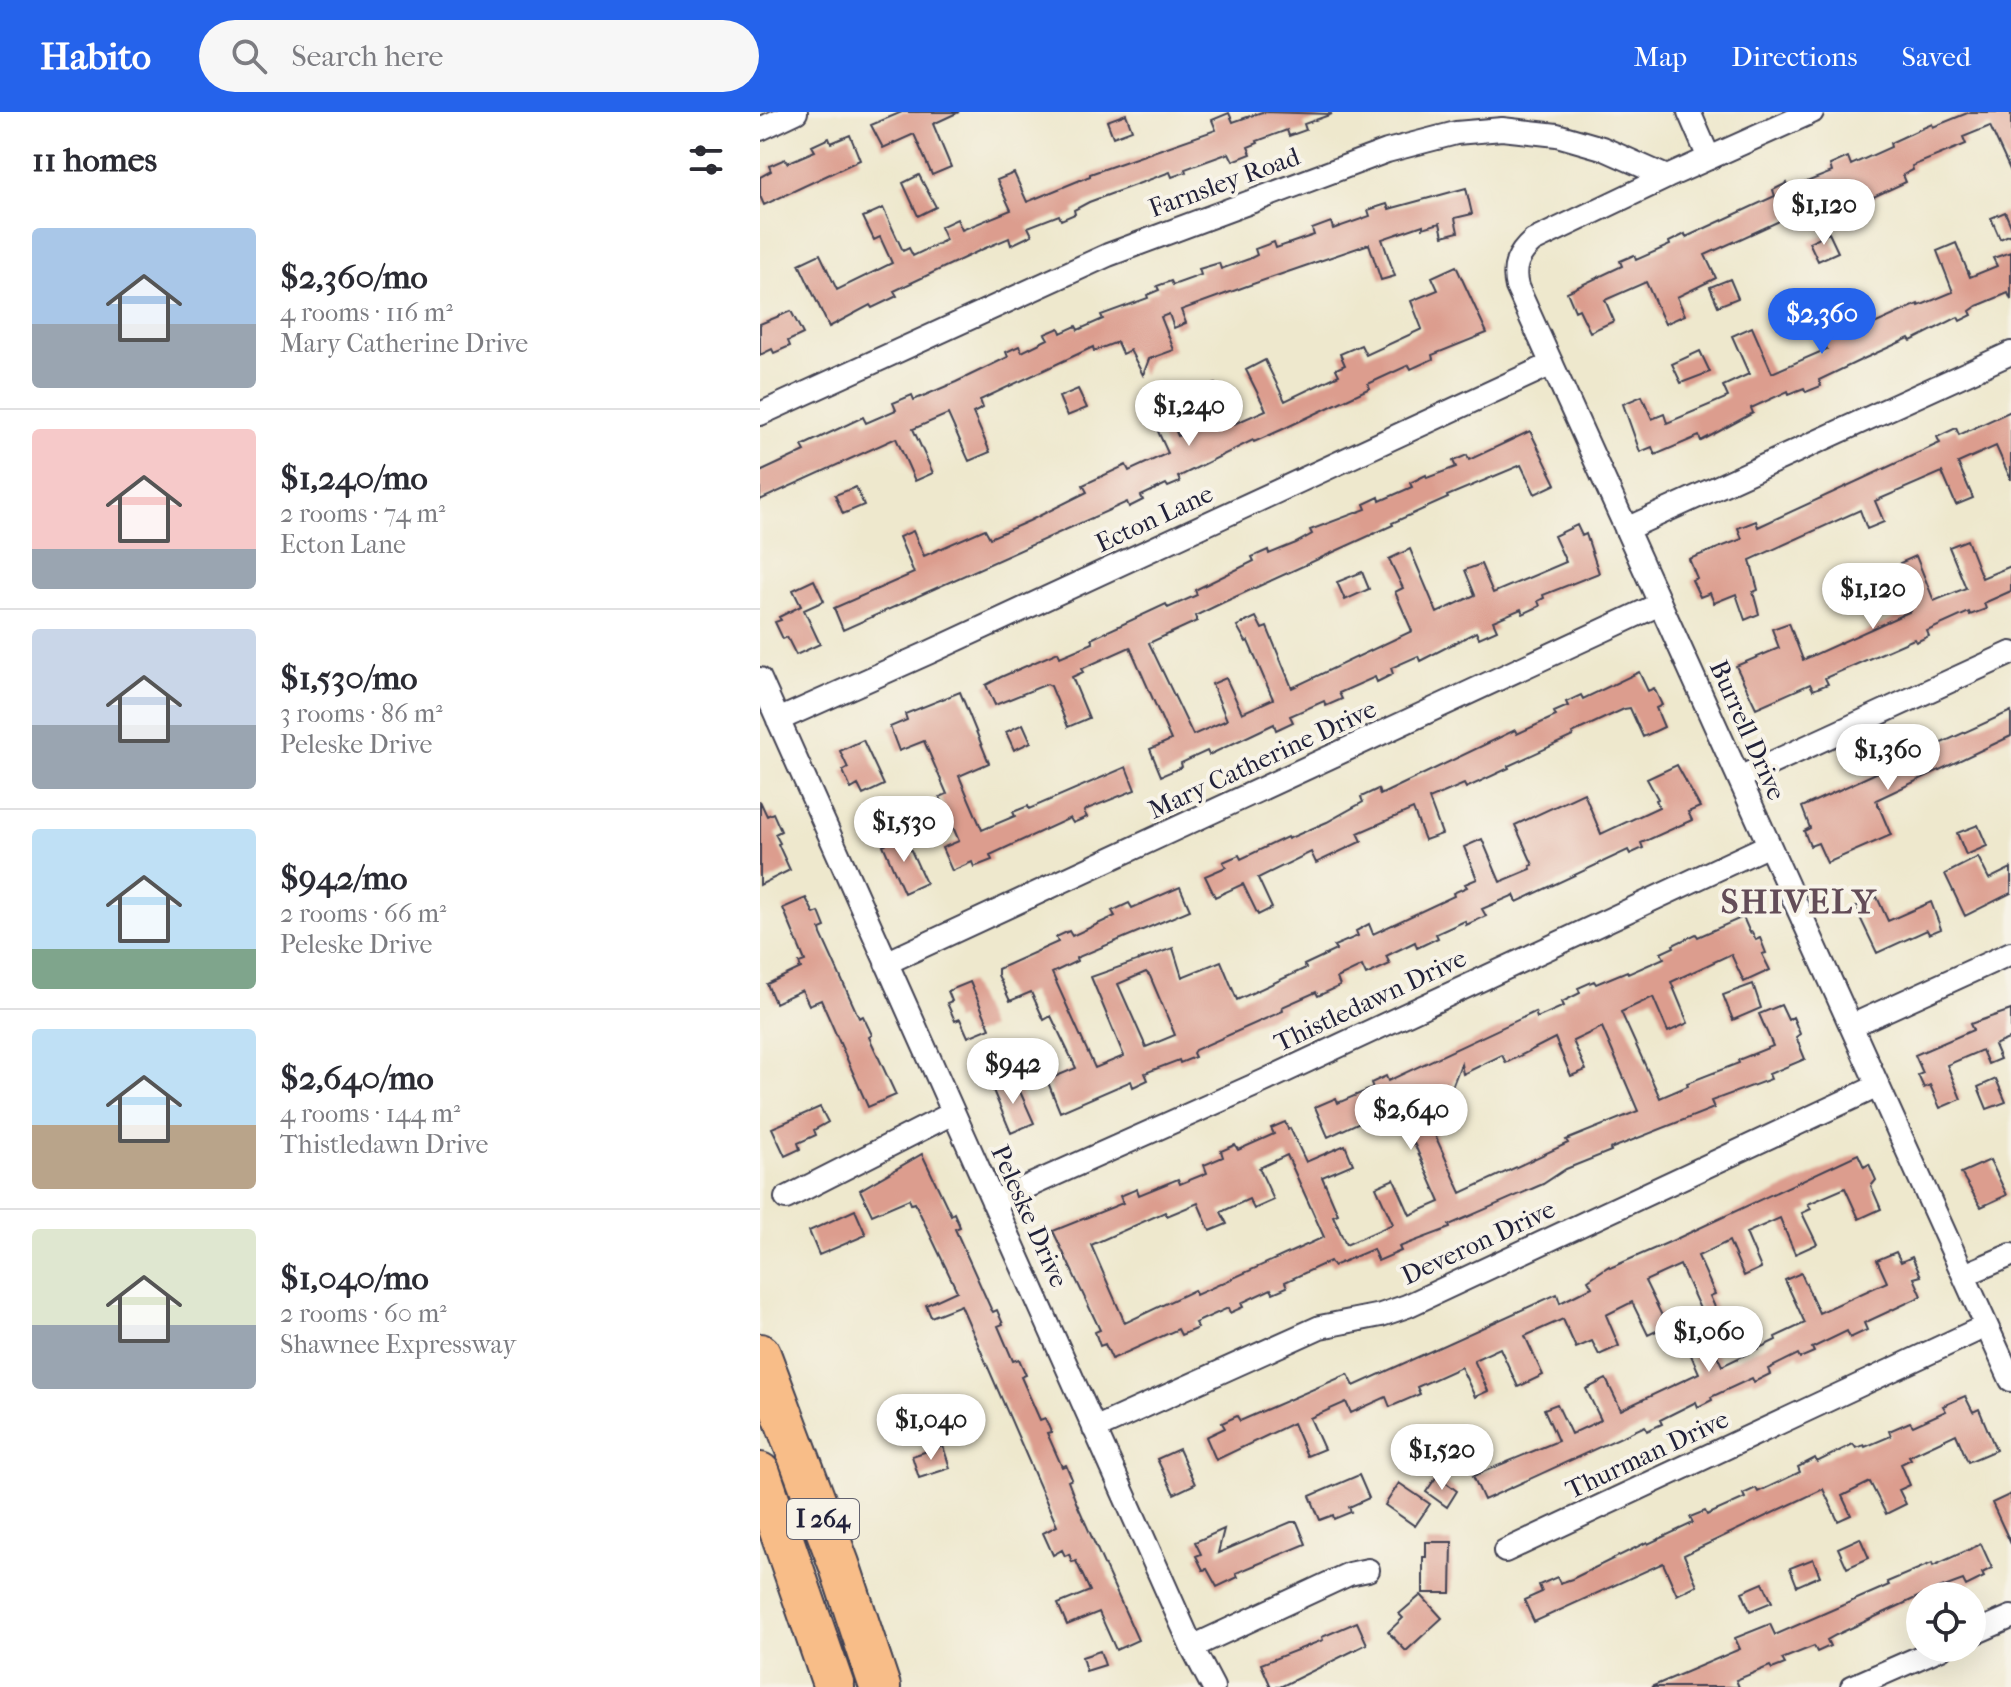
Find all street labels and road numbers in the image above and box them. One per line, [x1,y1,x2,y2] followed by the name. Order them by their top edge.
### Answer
[1145,141,1305,224] street label: Farnsley Road
[1091,478,1218,559] street label: Ecton Lane
[1703,655,1792,805] street label: Burrell Drive
[1143,693,1381,826] street label: Mary Catherine Drive
[1269,942,1471,1059] street label: Thistledawn Drive
[984,1140,1075,1292] street label: Peleske Drive
[1396,1193,1560,1292] street label: Deveron Drive
[1561,1403,1734,1506] street label: Thurman Drive
[787,1499,859,1539] road number: I 264

